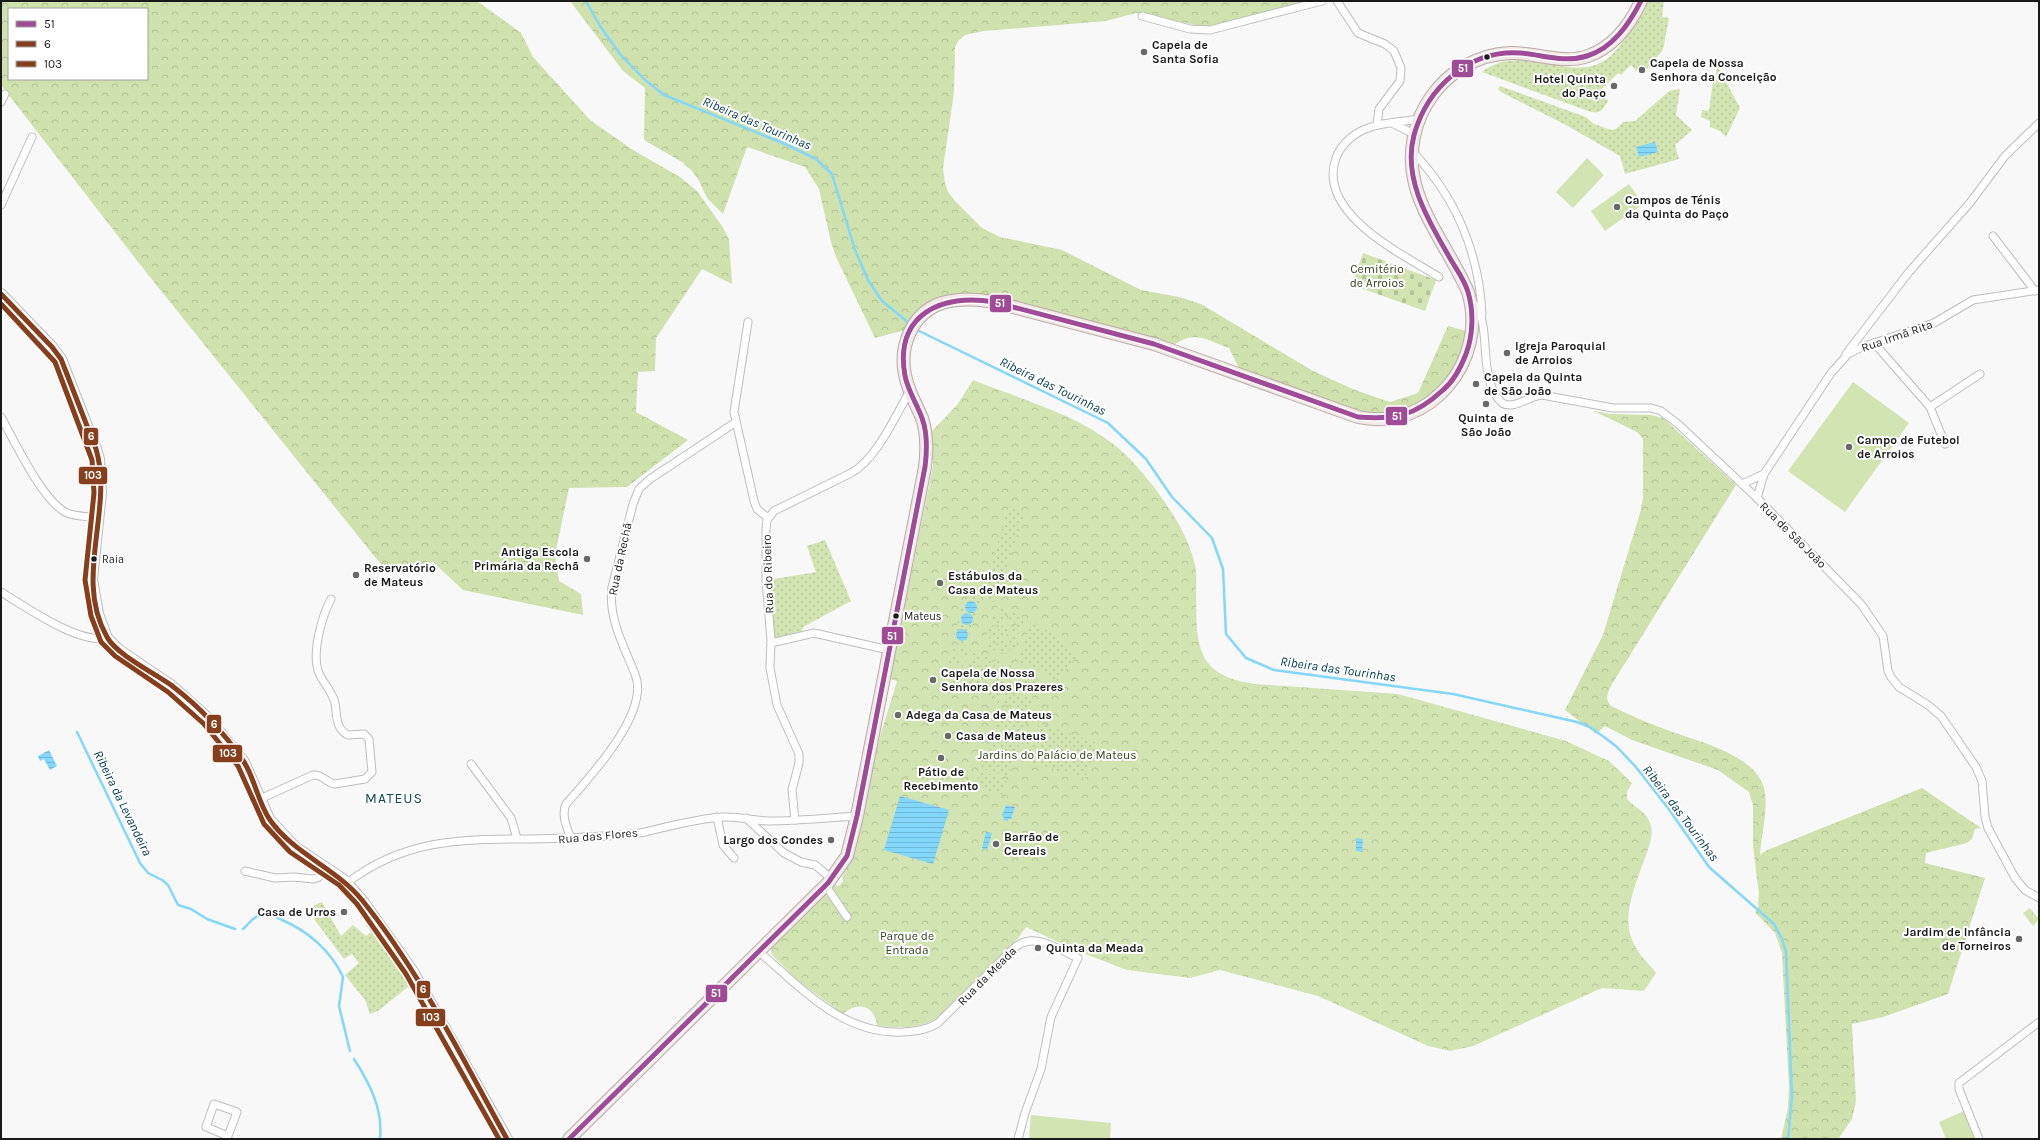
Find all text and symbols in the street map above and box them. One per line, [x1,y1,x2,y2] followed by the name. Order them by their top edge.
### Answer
[8,8,148,80] legend
[44,17,55,31] text: 51
[44,37,51,51] text: 6
[1152,38,1219,66] place label: Capela de Santa Sofia
[1139,47,1149,57] marker: Capela de Santa Sofia
[1482,52,1492,62] unlabelled marker
[1650,56,1777,84] place label: Capela de Nossa Senhora da Conceição
[44,57,62,71] text: 103
[1451,59,1474,78] line badge: 51
[1458,62,1468,75] text: 51
[1637,65,1647,75] marker: Capela de Nossa Senhora da Conceição
[1534,72,1606,100] place label: Hotel Quinta do Paço
[1609,81,1619,91] marker: Hotel Quinta do Paço
[700,93,814,153] water label: Ribeira das Tourinhas
[1625,193,1729,221] place label: Campos de Ténis da Quinta do Paço
[1612,202,1622,212] marker: Campos de Ténis da Quinta do Paço
[1350,262,1404,290] park label: Cemitério de Arroios
[989,294,1012,313] line badge: 51
[995,297,1005,310] text: 51
[1860,317,1934,355] street label: Rua Irmã Rita
[1515,339,1606,367] place label: Igreja Paroquial de Arroios
[1502,348,1512,358] marker: Igreja Paroquial de Arroios
[997,354,1109,418] water label: Ribeira das Tourinhas
[1484,370,1582,398] place label: Capela da Quinta de São João
[1471,379,1481,389] marker: Capela da Quinta de São João
[1481,399,1491,409] marker: Quinta de São João
[1385,406,1408,426] line badge: 51
[1392,410,1402,423] text: 51
[1458,411,1514,439] place label: Quinta de São João
[83,427,99,446] line badge: 6
[88,430,95,443] text: 6
[1857,433,1960,461] place label: Campo de Futebol de Arroios
[1844,442,1854,452] marker: Campo de Futebol de Arroios
[78,466,108,485] line badge: 103
[84,469,102,482] text: 103
[1757,499,1829,571] street label: Rua de São João
[605,521,635,597] street label: Rua da Rechã
[760,534,776,614] street label: Rua do Ribeiro
[474,545,579,573] place label: Antiga Escola Primária da Rechã
[102,553,124,566] place label: Raia
[89,554,99,564] marker: Raia
[582,554,592,564] marker: Antiga Escola Primária da Rechã
[364,561,436,589] place label: Reservatório de Mateus
[948,569,1038,597] place label: Estábulos da Casa de Mateus
[351,570,361,580] marker: Reservatório de Mateus
[935,578,945,588] marker: Estábulos da Casa de Mateus
[904,610,942,623] place label: Mateus
[891,611,901,621] marker: Mateus
[881,626,904,645] line badge: 51
[887,630,897,643] text: 51
[1279,653,1397,685] water label: Ribeira das Tourinhas
[941,666,1063,694] place label: Capela de Nossa Senhora dos Prazeres
[928,675,938,685] marker: Capela de Nossa Senhora dos Prazeres
[906,708,1052,722] place label: Adega da Casa de Mateus
[893,710,903,720] marker: Adega da Casa de Mateus
[206,714,222,734] line badge: 6
[211,718,218,731] text: 6
[956,729,1046,743] place label: Casa de Mateus
[943,731,953,741] marker: Casa de Mateus
[212,744,243,763] line badge: 103
[219,747,237,760] text: 103
[91,748,155,859] water label: Ribeira da Levandeira
[978,748,1136,762] park label: Jardins do Palácio de Mateus
[936,753,946,763] marker: Pátio de Recebimento
[1640,762,1722,864] water label: Ribeira das Tourinhas
[904,765,979,793] place label: Pátio de Recebimento
[365,790,423,807] district label: MATEUS
[558,826,638,846] street label: Rua das Flores
[1004,830,1059,858] place label: Barrão de Cereais
[723,833,823,847] place label: Largo dos Condes
[826,835,836,845] marker: Largo dos Condes
[991,839,1001,849] marker: Barrão de Cereais
[257,905,336,919] place label: Casa de Urros
[339,907,349,917] marker: Casa de Urros
[1904,925,2011,953] place label: Jardim de Infância de Torneiros
[880,929,934,957] park label: Parque de Entrada
[2014,934,2024,944] marker: Jardim de Infância de Torneiros
[1046,941,1144,955] place label: Quinta da Meada
[1033,943,1043,953] marker: Quinta da Meada
[955,944,1019,1008] street label: Rua da Meada
[416,980,431,999] line badge: 6
[420,983,427,996] text: 6
[705,984,728,1003] line badge: 51
[711,987,721,1000] text: 51
[415,1008,446,1027] line badge: 103
[422,1011,440,1024] text: 103

